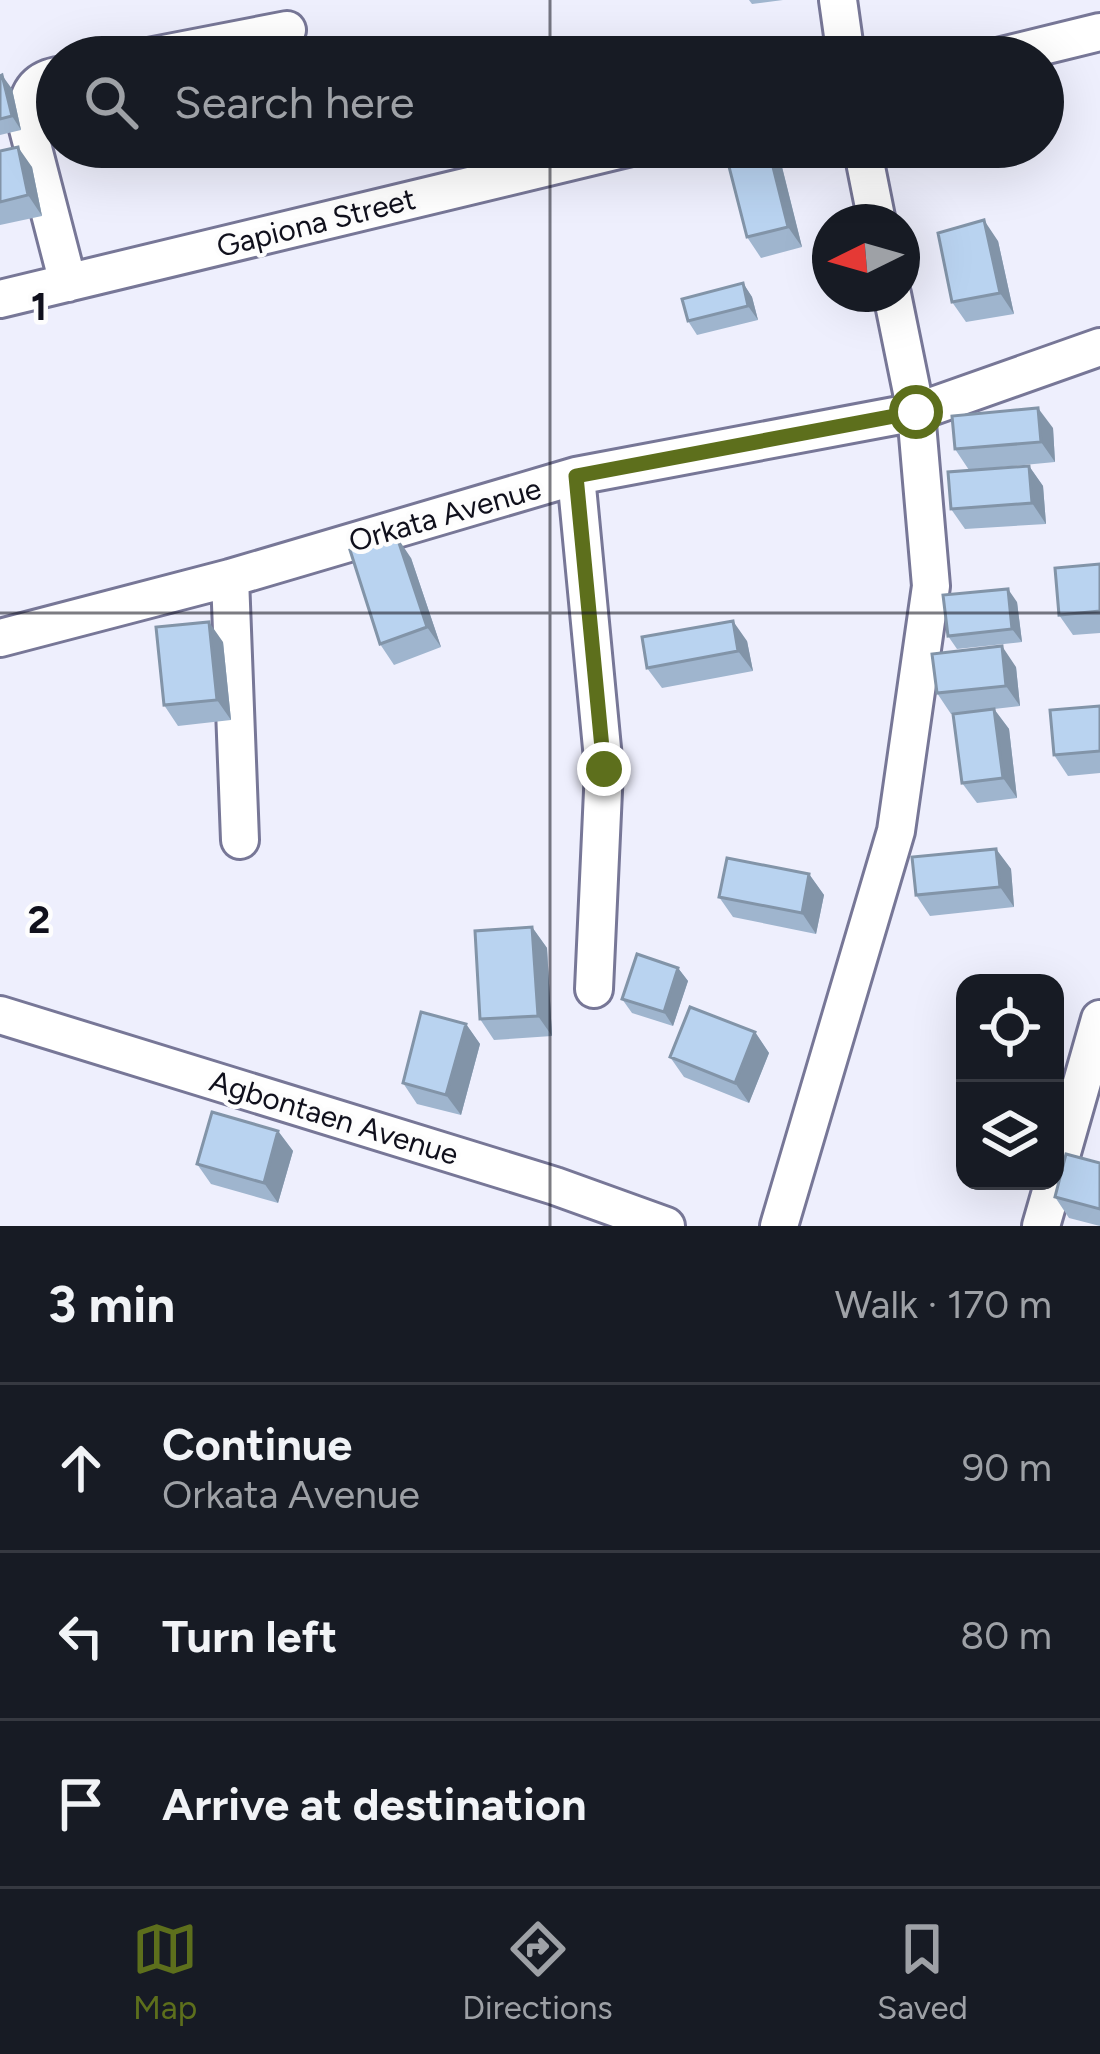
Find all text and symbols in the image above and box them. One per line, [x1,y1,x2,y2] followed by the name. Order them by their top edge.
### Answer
[36,36,1064,168] search box
[78,69,144,135] icon: search
[174,75,414,129] text: Search here
[213,180,419,265] street label: Gapiona Street
[812,204,920,312] north arrow
[31,283,47,330] text: 1
[889,385,943,439] route start
[344,469,545,560] street label: Orkata Avenue
[577,742,631,796] route end
[28,896,50,943] text: 2
[956,974,1064,1190] map controls
[956,974,1064,1082] button: locate
[205,1062,463,1173] street label: Agbontaen Avenue
[956,1082,1064,1190] button: layers
[48,1274,175,1335] text: 3 min
[835,1281,1052,1328] text: Walk · 170 m
[162,1417,352,1471] text: Continue
[48,1435,114,1501] icon: ahead
[962,1444,1052,1491] text: 90 m
[162,1471,420,1518] text: Orkata Avenue
[48,1603,114,1669] icon: left
[162,1609,337,1663] text: Turn left
[960,1612,1052,1659] text: 80 m
[48,1771,114,1837] icon: arrive
[162,1777,586,1831] text: Arrive at destination
[132,1916,198,2027] tab: Map
[462,1916,613,2027] tab: Directions
[877,1916,968,2027] tab: Saved

